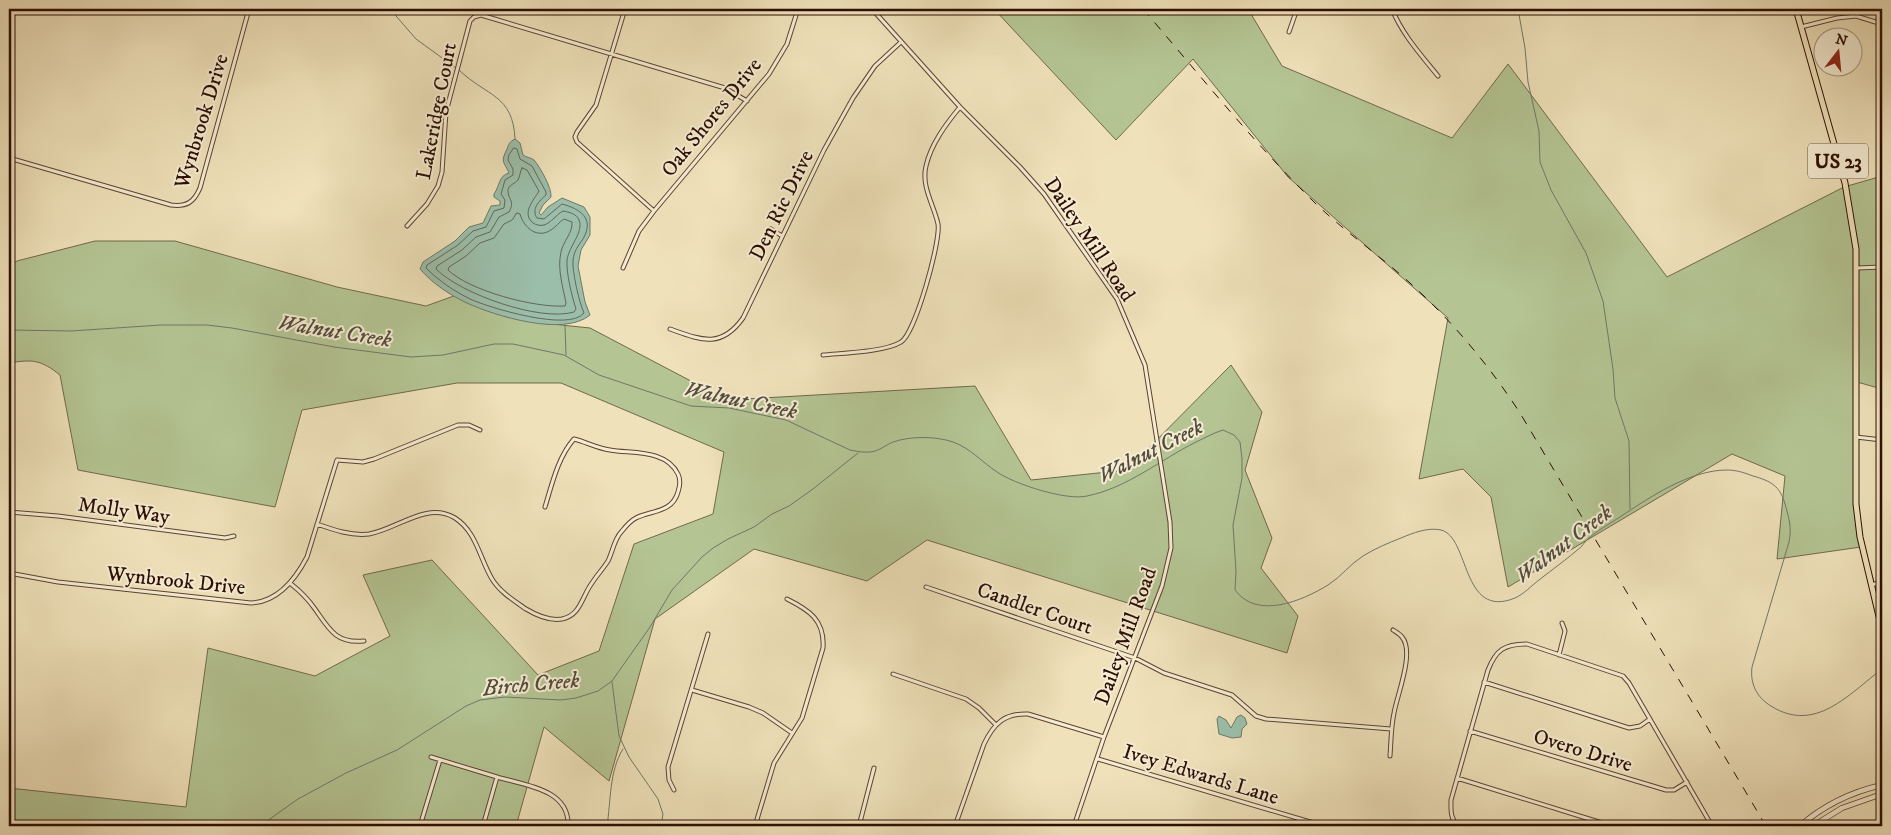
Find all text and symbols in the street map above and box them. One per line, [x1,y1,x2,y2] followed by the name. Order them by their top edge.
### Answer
[1814,28,1864,78] north arrow
[1833,30,1850,51] text: N
[411,40,463,182] street label: Lakeridge Court
[169,51,235,193] street label: Wynbrook Drive
[656,53,768,182] street label: Oak Shores Drive
[1808,144,1868,178] road number: US 23
[744,146,820,265] street label: Den Ric Drive
[1038,172,1141,307] street label: Dailey Mill Road
[276,309,394,354] water label: Walnut Creek
[682,375,800,426] water label: Walnut Creek
[1093,413,1209,489] water label: Walnut Creek
[76,492,173,530] street label: Molly Way
[1510,498,1618,589] water label: Walnut Creek
[104,561,247,601] street label: Wynbrook Drive
[1089,563,1163,709] street label: Dailey Mill Road
[974,577,1096,641] street label: Candler Court
[481,667,581,702] water label: Birch Creek
[1530,724,1636,778] street label: Overo Drive
[1120,739,1282,811] street label: Ivey Edwards Lane

